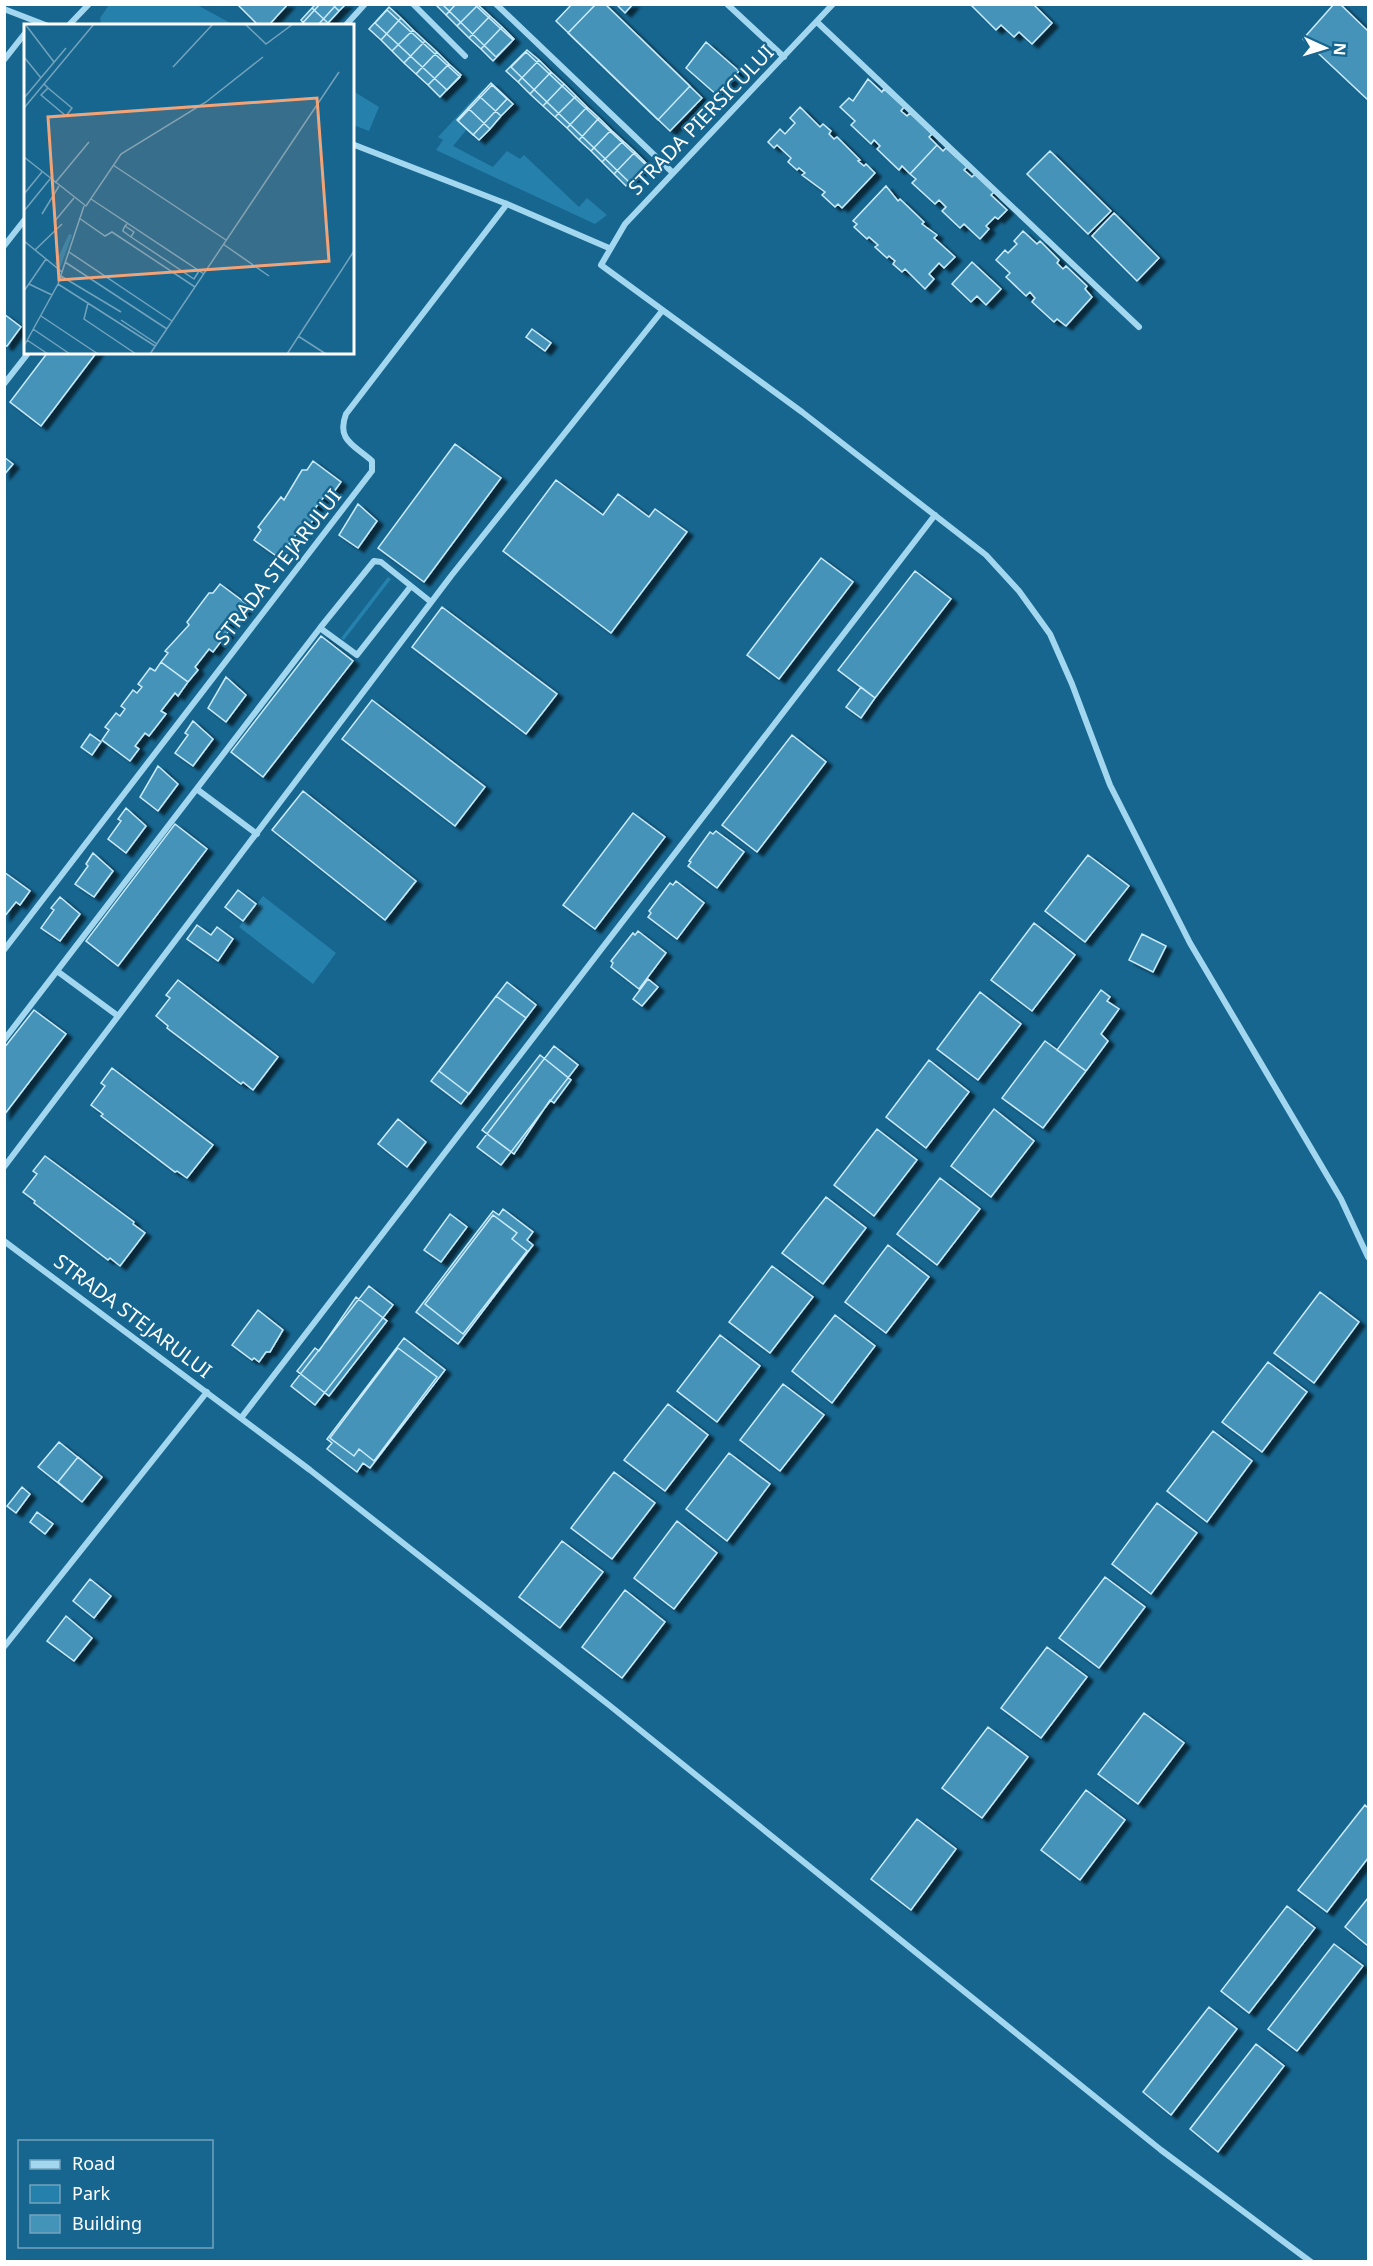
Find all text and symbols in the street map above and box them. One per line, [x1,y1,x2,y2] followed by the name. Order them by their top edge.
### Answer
[1295,18,1355,78] north arrow
[24,24,354,354] inset map
[622,39,779,200] street label: STRADA PIERSICULUI
[1329,42,1351,56] text: N
[208,483,347,650] street label: STRADA STEJARULUI
[49,1247,218,1384] street label: STRADA STEJARULUI
[18,2140,213,2248] legend
[72,2151,115,2175] text: Road
[72,2181,110,2205] text: Park
[72,2211,142,2235] text: Building

